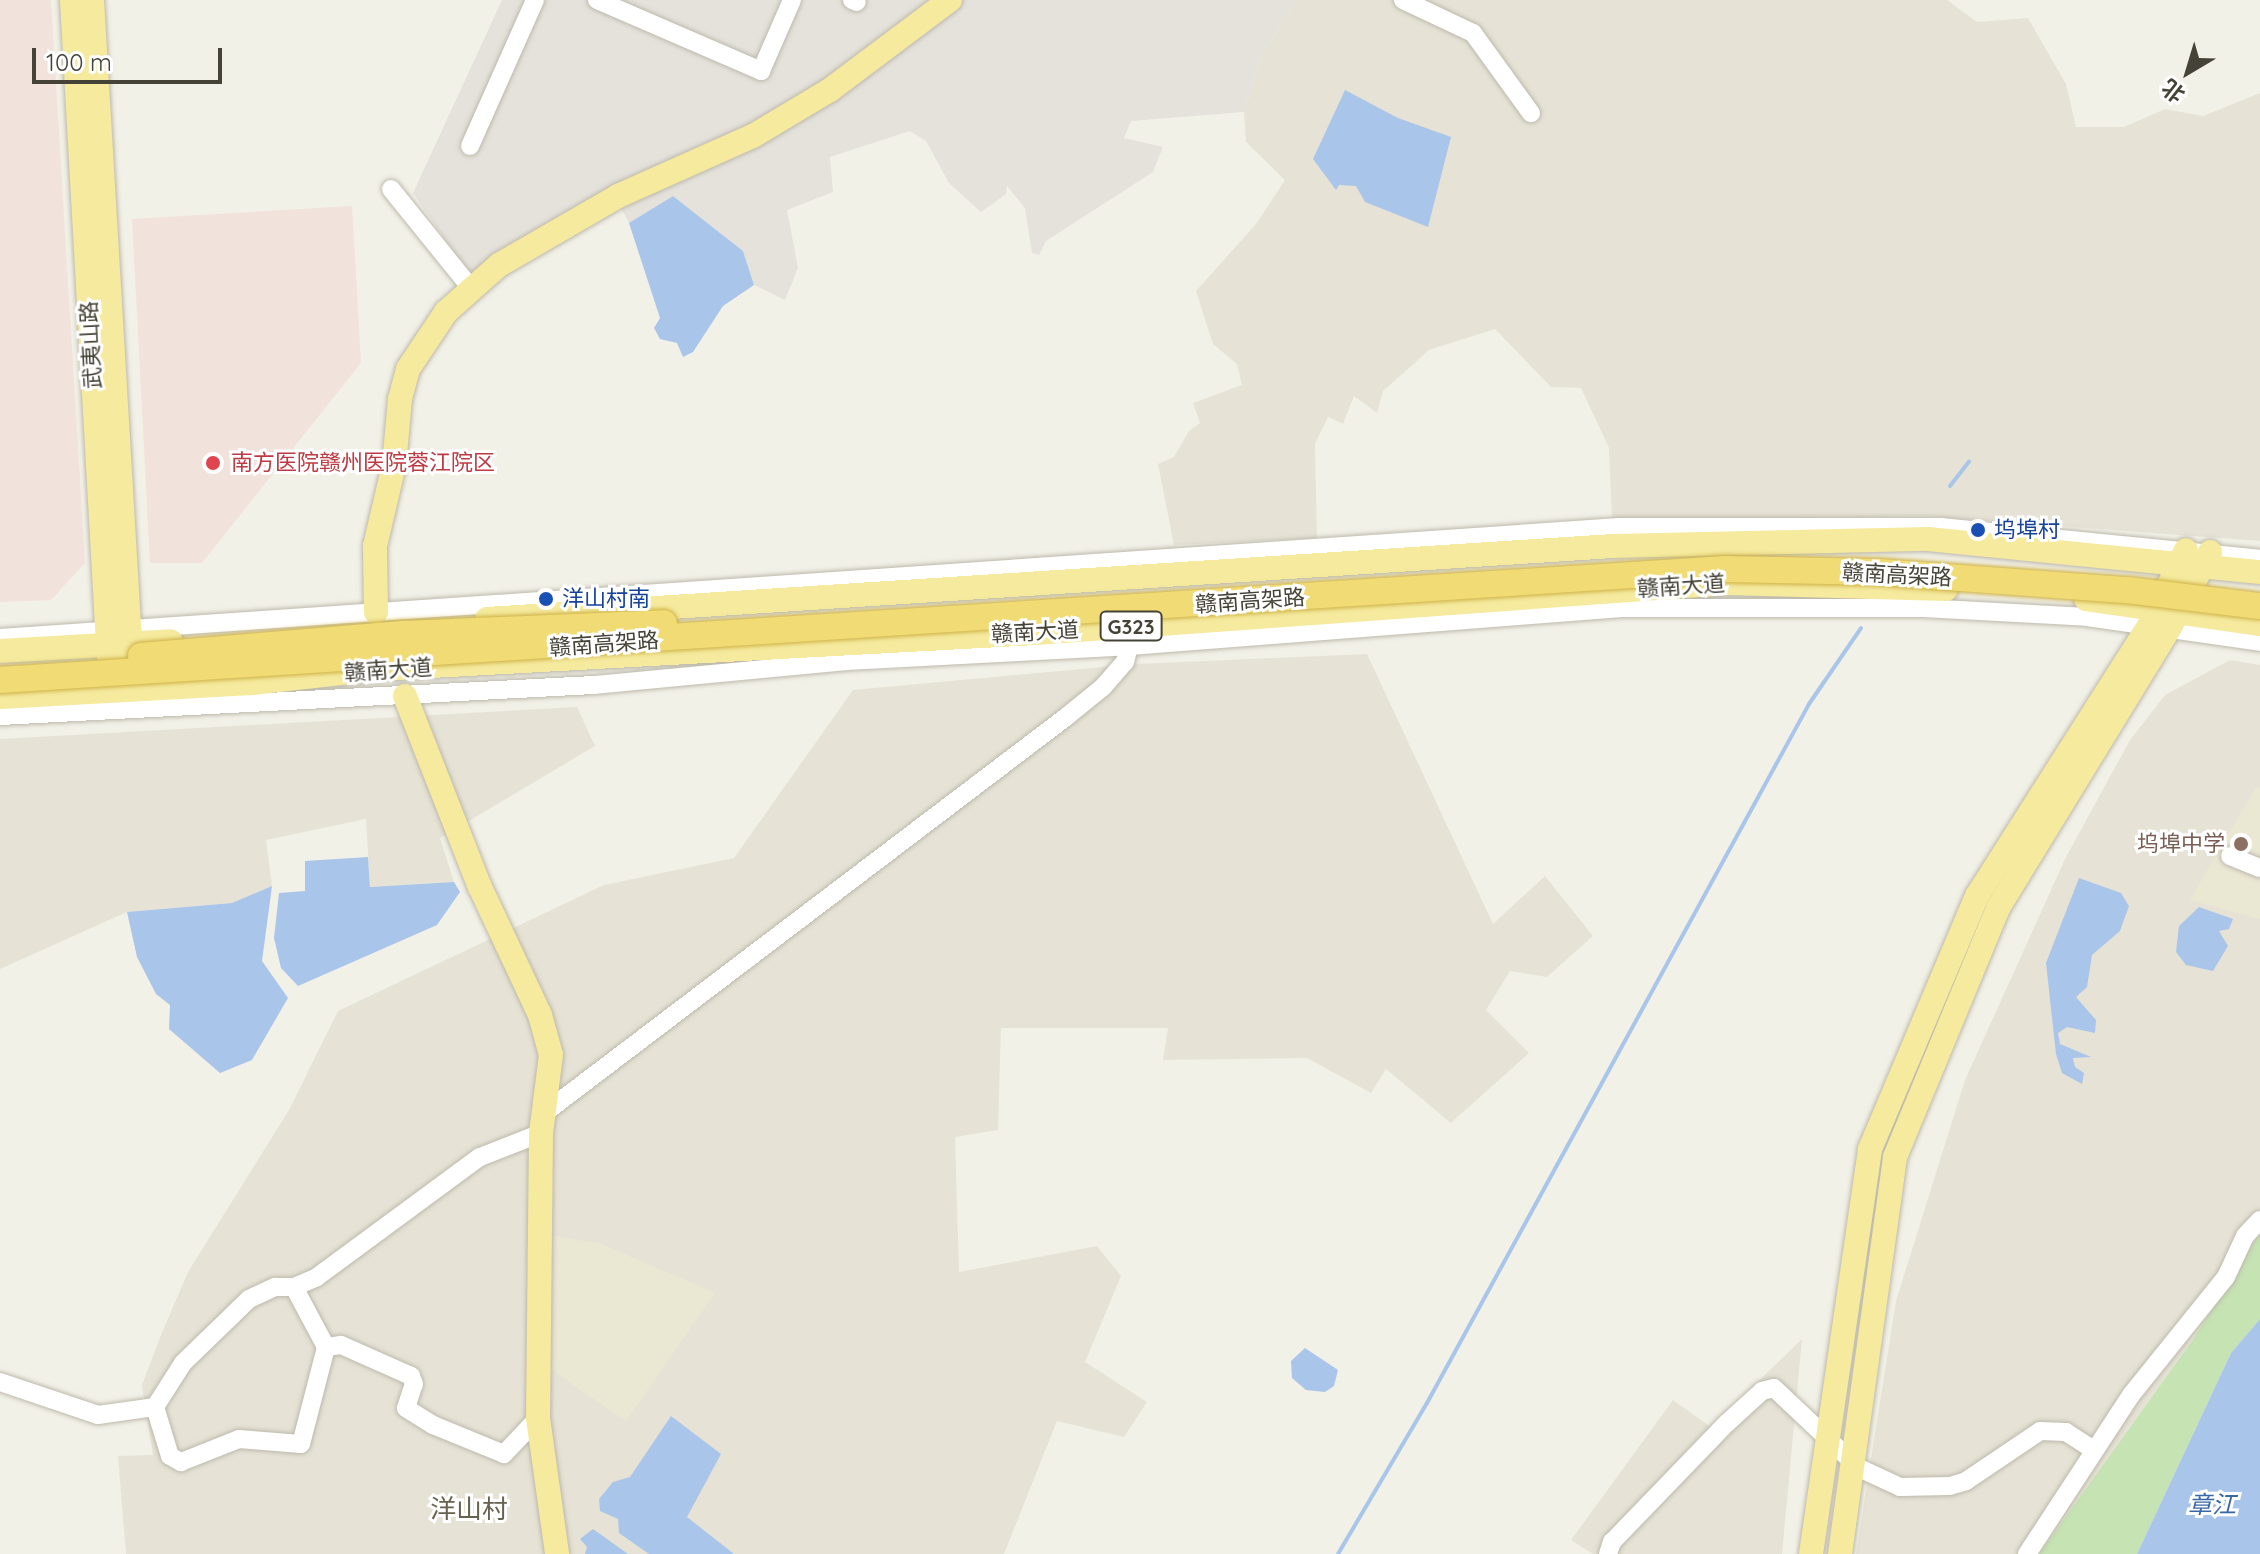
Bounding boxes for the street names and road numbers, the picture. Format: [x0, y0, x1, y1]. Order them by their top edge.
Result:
street label: 武夷山路 [76, 300, 106, 390]
street label: 赣南高架路 [1841, 559, 1953, 591]
street label: 赣南大道 [1636, 570, 1726, 602]
street label: 赣南高架路 [1194, 584, 1306, 618]
road number: G323 [1099, 610, 1163, 642]
street label: 赣南大道 [990, 617, 1080, 647]
street label: 赣南高架路 [548, 627, 660, 661]
street label: 赣南大道 [343, 654, 433, 686]

